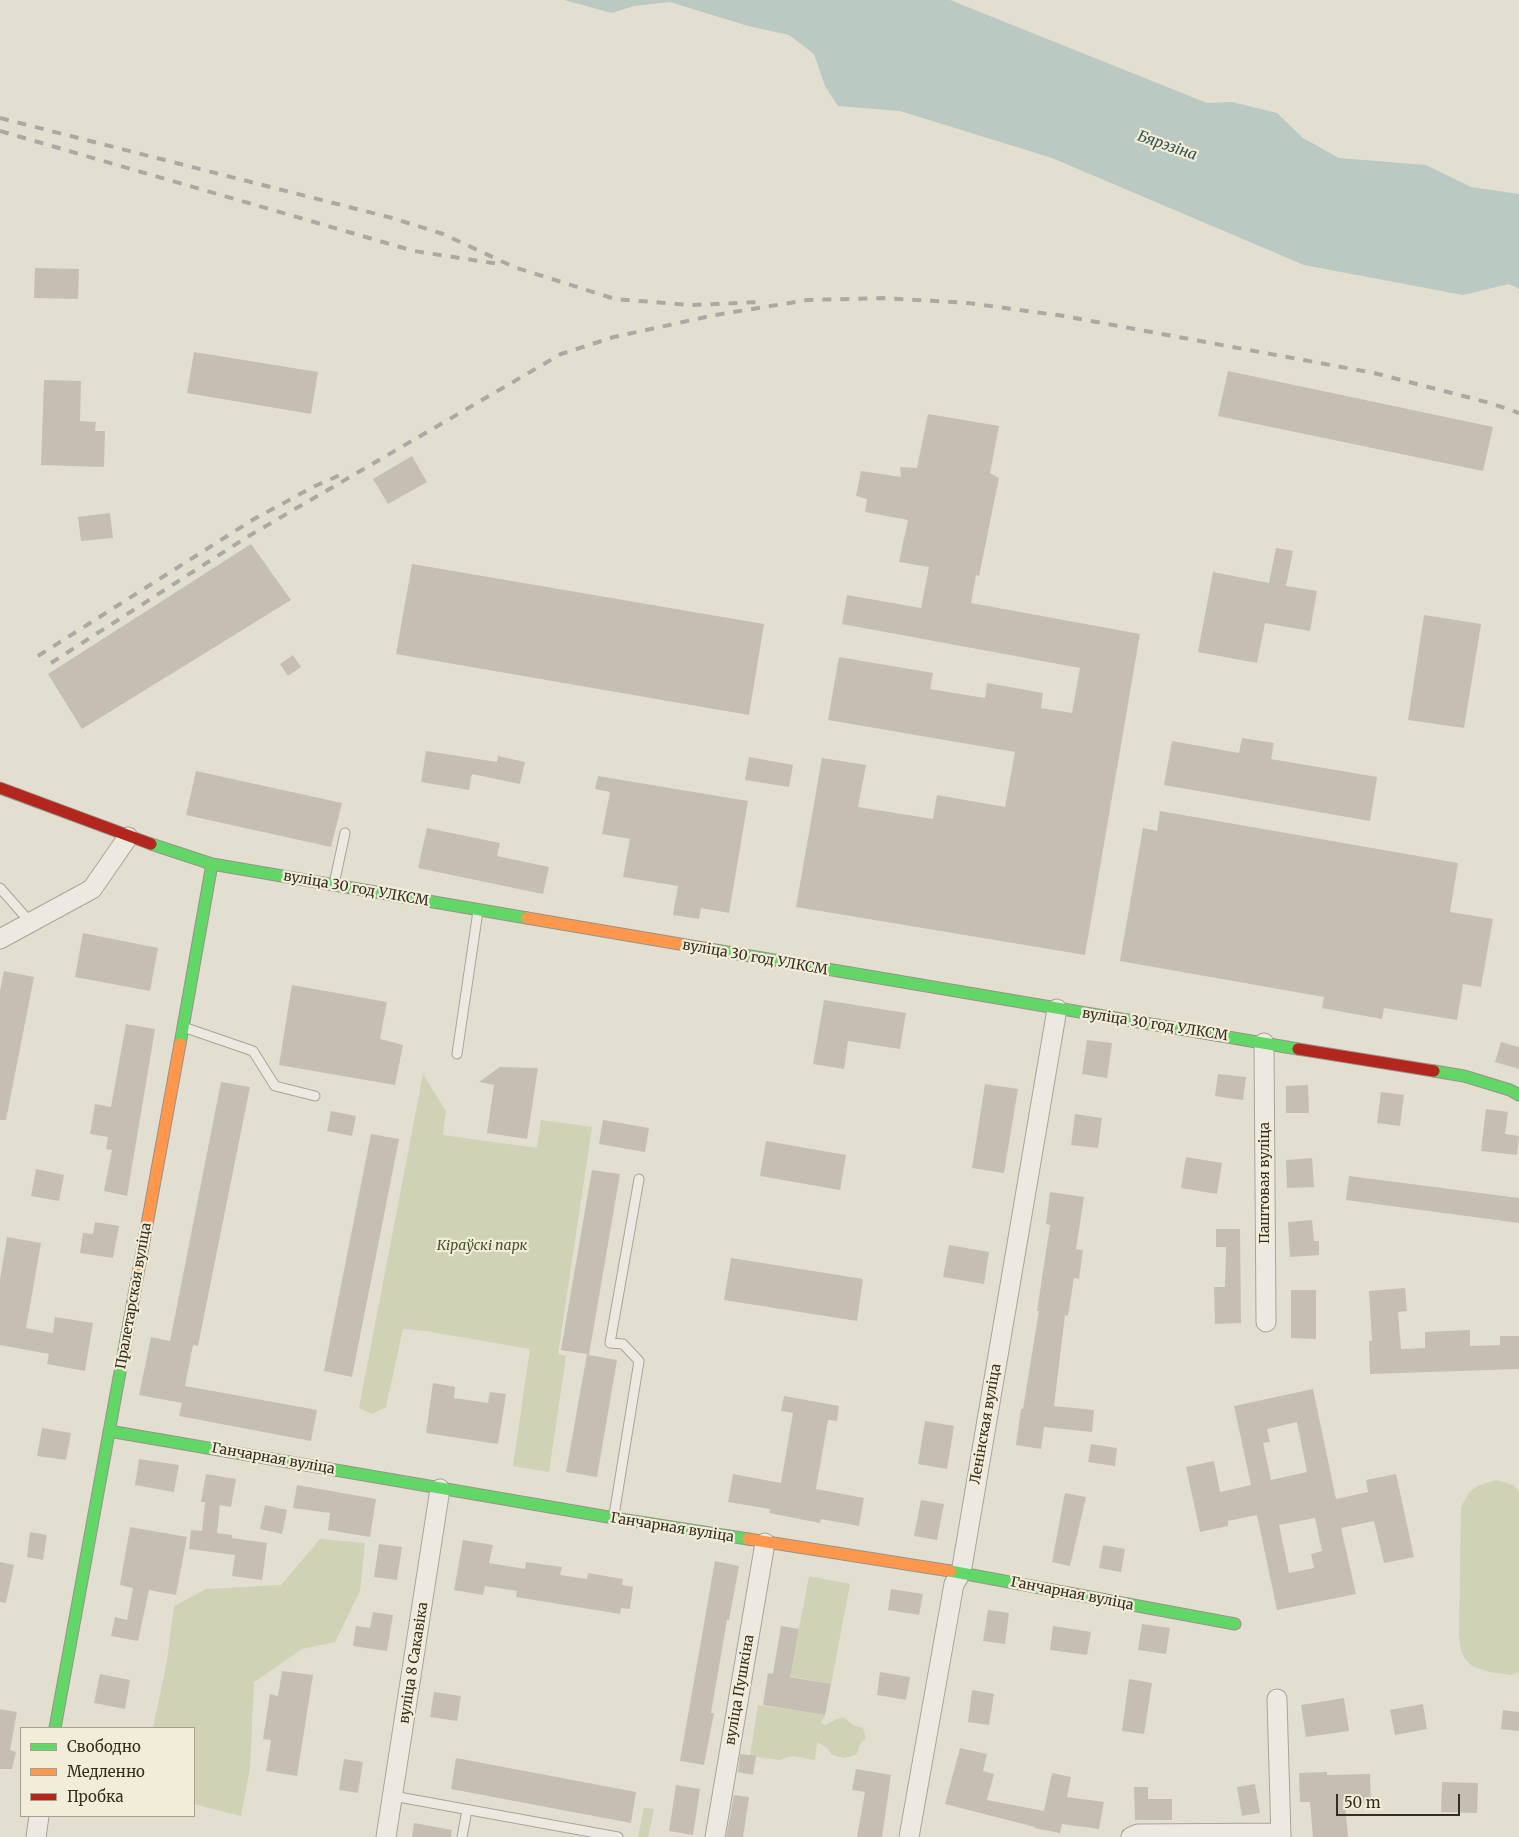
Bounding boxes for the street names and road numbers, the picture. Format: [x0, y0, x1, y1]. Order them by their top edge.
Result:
street label: вуліца 30 год УЛКСМ [282, 868, 430, 910]
street label: вуліца 30 год УЛКСМ [681, 937, 829, 979]
street label: вуліца 30 год УЛКСМ [1081, 1005, 1229, 1045]
street label: Паштовая вуліца [1257, 1122, 1273, 1244]
street label: Пралетарская вуліца [113, 1221, 155, 1371]
street label: Ленінская вуліца [967, 1363, 1005, 1485]
street label: Ганчарная вуліца [210, 1440, 336, 1478]
street label: Ганчарная вуліца [609, 1510, 735, 1546]
street label: Ганчарная вуліца [1009, 1574, 1135, 1614]
street label: вуліца 8 Сакавіка [396, 1601, 432, 1725]
street label: вуліца Пушкіна [722, 1633, 758, 1747]

